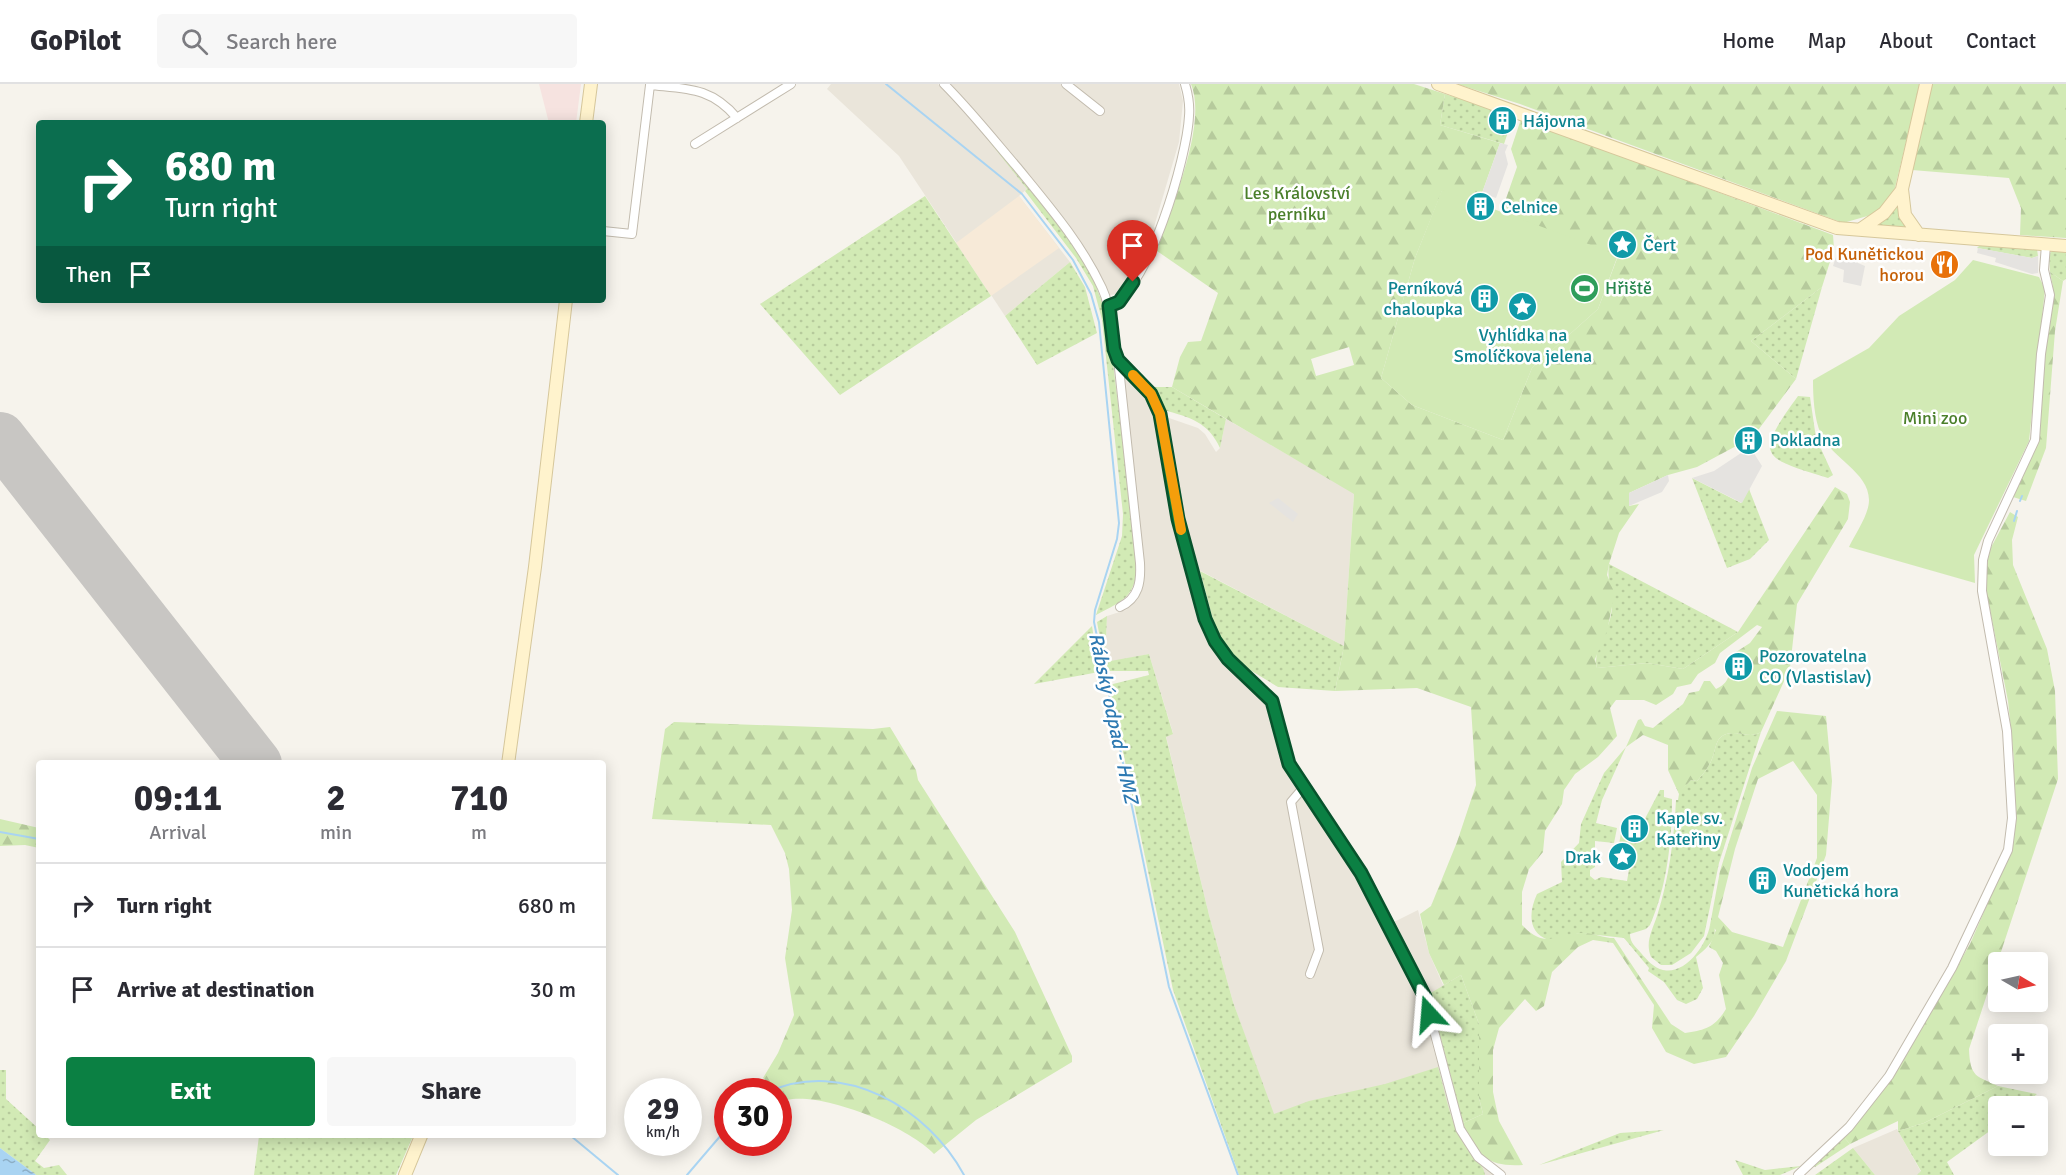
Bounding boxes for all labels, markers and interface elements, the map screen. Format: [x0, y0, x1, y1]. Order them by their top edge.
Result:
search box [157, 14, 577, 68]
text: GoPilot [30, 24, 121, 58]
icon: search [178, 25, 211, 58]
text: Search here [226, 28, 337, 55]
text: Home [1722, 28, 1775, 54]
text: Map [1808, 28, 1846, 54]
text: About [1879, 28, 1933, 54]
text: Contact [1966, 28, 2036, 54]
building icon: Hájovna [1486, 105, 1518, 137]
place label: Hájovna [1523, 110, 1586, 132]
text: 680 m [165, 141, 276, 192]
icon: right [66, 144, 144, 222]
park label: Les Království perníku [1244, 182, 1350, 225]
building icon: Celnice [1464, 191, 1496, 223]
text: Turn right [165, 192, 278, 225]
place label: Celnice [1501, 196, 1558, 218]
pin [1107, 220, 1158, 282]
icon: arrive [1116, 229, 1149, 262]
place icon: Čert [1606, 229, 1638, 261]
place label: Čert [1643, 234, 1676, 256]
place label: Pod Kunětickou horou [1805, 243, 1924, 286]
restaurant icon: Pod Kunětickou horou [1929, 248, 1961, 280]
icon: arrive [124, 258, 157, 291]
text: Then [66, 261, 112, 288]
sports icon: Hřiště [1568, 272, 1600, 304]
place label: Perníková chaloupka [1384, 277, 1463, 320]
place label: Hřiště [1605, 277, 1652, 299]
building icon: Perníková chaloupka [1468, 282, 1500, 314]
place icon: Vyhlídka na Smolíčkova jelena [1507, 290, 1539, 322]
place label: Vyhlídka na Smolíčkova jelena [1454, 324, 1592, 367]
park label: Mini zoo [1903, 407, 1967, 429]
building icon: Pokladna [1733, 424, 1765, 456]
place label: Pokladna [1770, 429, 1841, 451]
water label: Rábský odpad - HMZ [1083, 630, 1144, 809]
place label: Pozorovatelna CO (Vlastislav) [1759, 645, 1872, 688]
building icon: Pozorovatelna CO (Vlastislav) [1722, 650, 1754, 682]
text: 09:11 [134, 776, 222, 821]
text: 2 [326, 776, 346, 821]
text: 710 [450, 776, 508, 821]
place label: Kaple sv. Kateřiny [1656, 807, 1723, 850]
building icon: Kaple sv. Kateřiny [1619, 812, 1651, 844]
text: Arrival [149, 820, 207, 845]
text: min [320, 820, 352, 845]
text: m [471, 820, 487, 845]
place icon: Drak [1606, 841, 1638, 873]
place label: Drak [1565, 846, 1601, 868]
place label: Vodojem Kunětická hora [1783, 859, 1899, 902]
building icon: Vodojem Kunětická hora [1746, 864, 1778, 896]
icon: right [66, 889, 99, 922]
text: Turn right [117, 892, 212, 919]
text: 680 m [518, 892, 576, 919]
north arrow [1988, 952, 2048, 1012]
map controls [1988, 952, 2048, 1156]
icon: arrive [66, 973, 99, 1006]
text: Arrive at destination [117, 976, 314, 1003]
text: 30 m [530, 976, 576, 1003]
position arrow [1397, 982, 1461, 1046]
button: + [1988, 1024, 2048, 1084]
button: Exit [66, 1057, 315, 1126]
button: Share [327, 1057, 576, 1126]
speed limit sign: 30 [714, 1078, 792, 1156]
text: 29 [647, 1091, 679, 1128]
button: − [1988, 1096, 2048, 1156]
text: km/h [646, 1123, 680, 1141]

